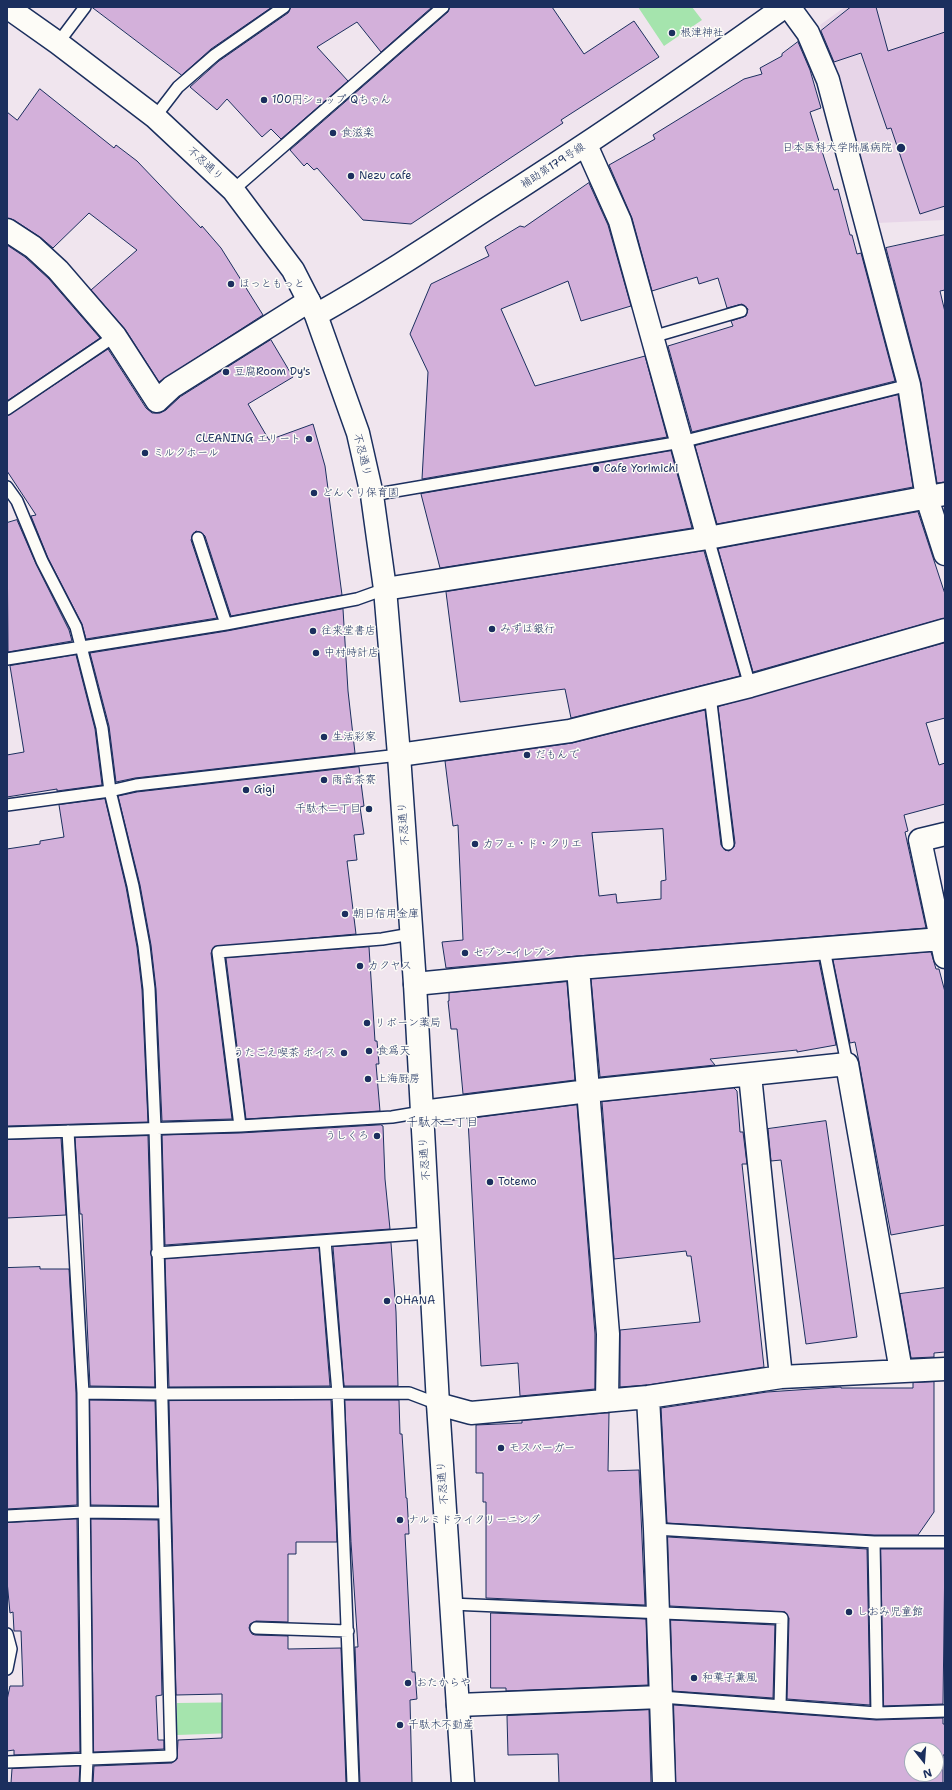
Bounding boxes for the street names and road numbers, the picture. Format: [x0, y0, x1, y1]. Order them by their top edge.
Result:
street label: 補助第179号線 [518, 140, 588, 192]
street label: 不忍通り [184, 144, 226, 184]
street label: 不忍通り [350, 432, 374, 478]
street label: 不忍通り [396, 802, 412, 846]
street label: 不忍通り [417, 1137, 433, 1181]
street label: 不忍通り [435, 1461, 451, 1505]

